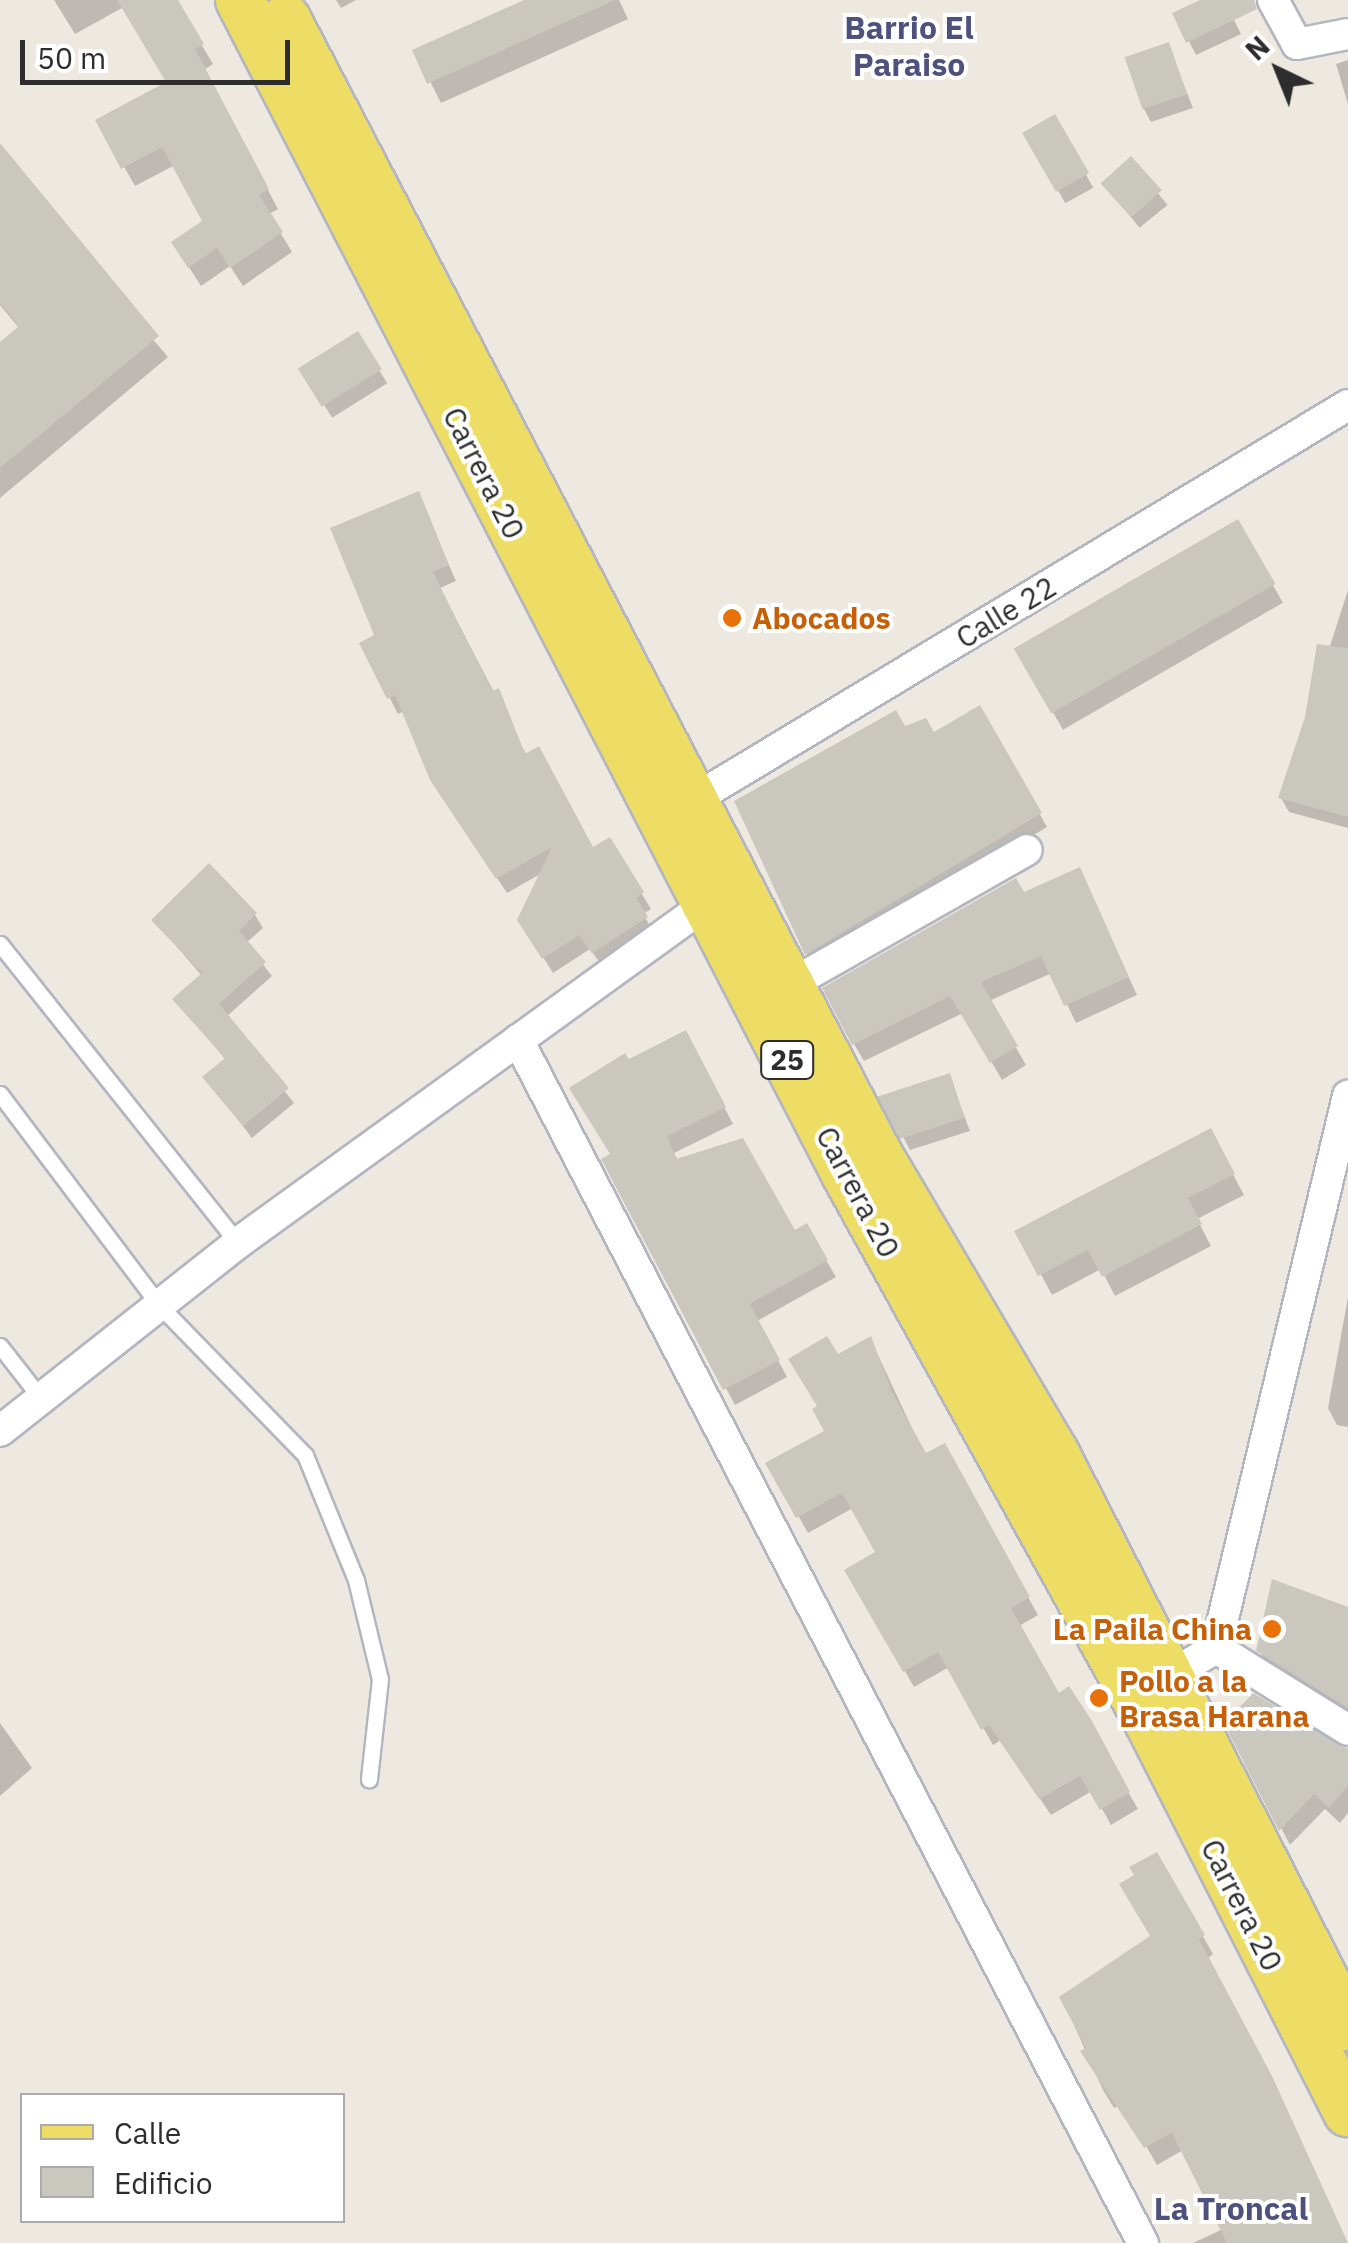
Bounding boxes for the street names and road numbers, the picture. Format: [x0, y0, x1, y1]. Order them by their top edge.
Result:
street label: Carrera 20 [436, 401, 532, 545]
street label: Calle 22 [949, 568, 1063, 656]
road number: 25 [760, 1037, 814, 1083]
street label: Carrera 20 [809, 1120, 907, 1264]
street label: Carrera 20 [1194, 1833, 1290, 1977]

